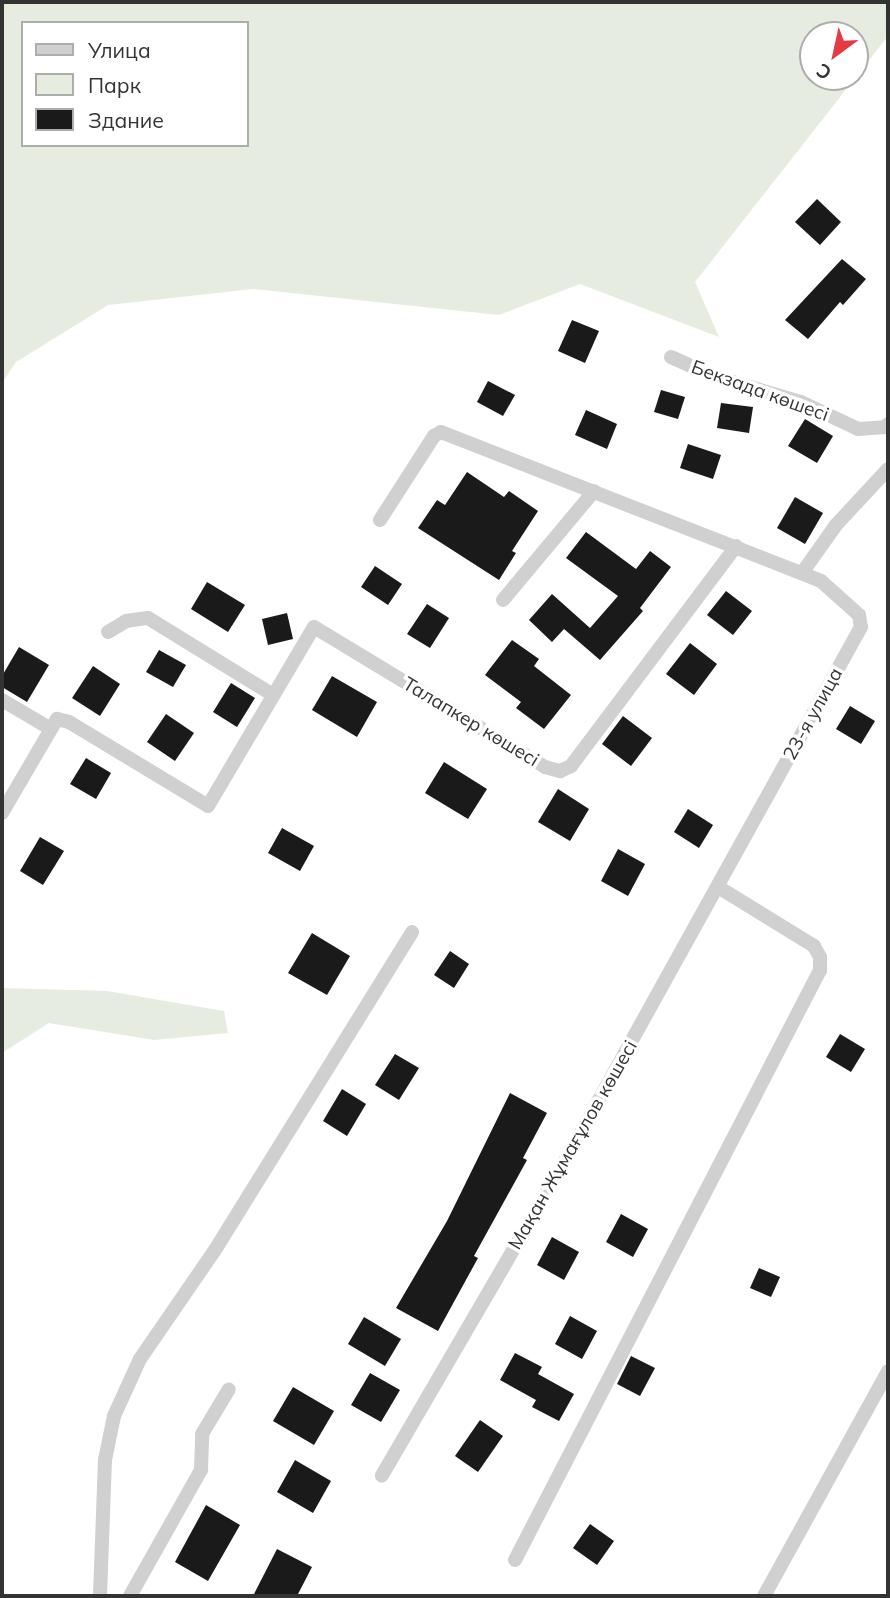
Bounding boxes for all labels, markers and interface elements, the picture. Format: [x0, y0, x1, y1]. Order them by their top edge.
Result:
legend [21, 21, 248, 147]
north arrow [799, 21, 869, 91]
text: Улица [88, 37, 151, 63]
text: С [812, 58, 836, 86]
text: Парк [88, 72, 141, 98]
text: Здание [88, 107, 164, 133]
street label: Бекзада көшесі [688, 356, 832, 426]
street label: 23-я улица [778, 664, 848, 764]
street label: Талапкер көшесі [399, 672, 543, 772]
street label: Мақан Жұмағұлов көшесі [504, 1036, 642, 1254]

